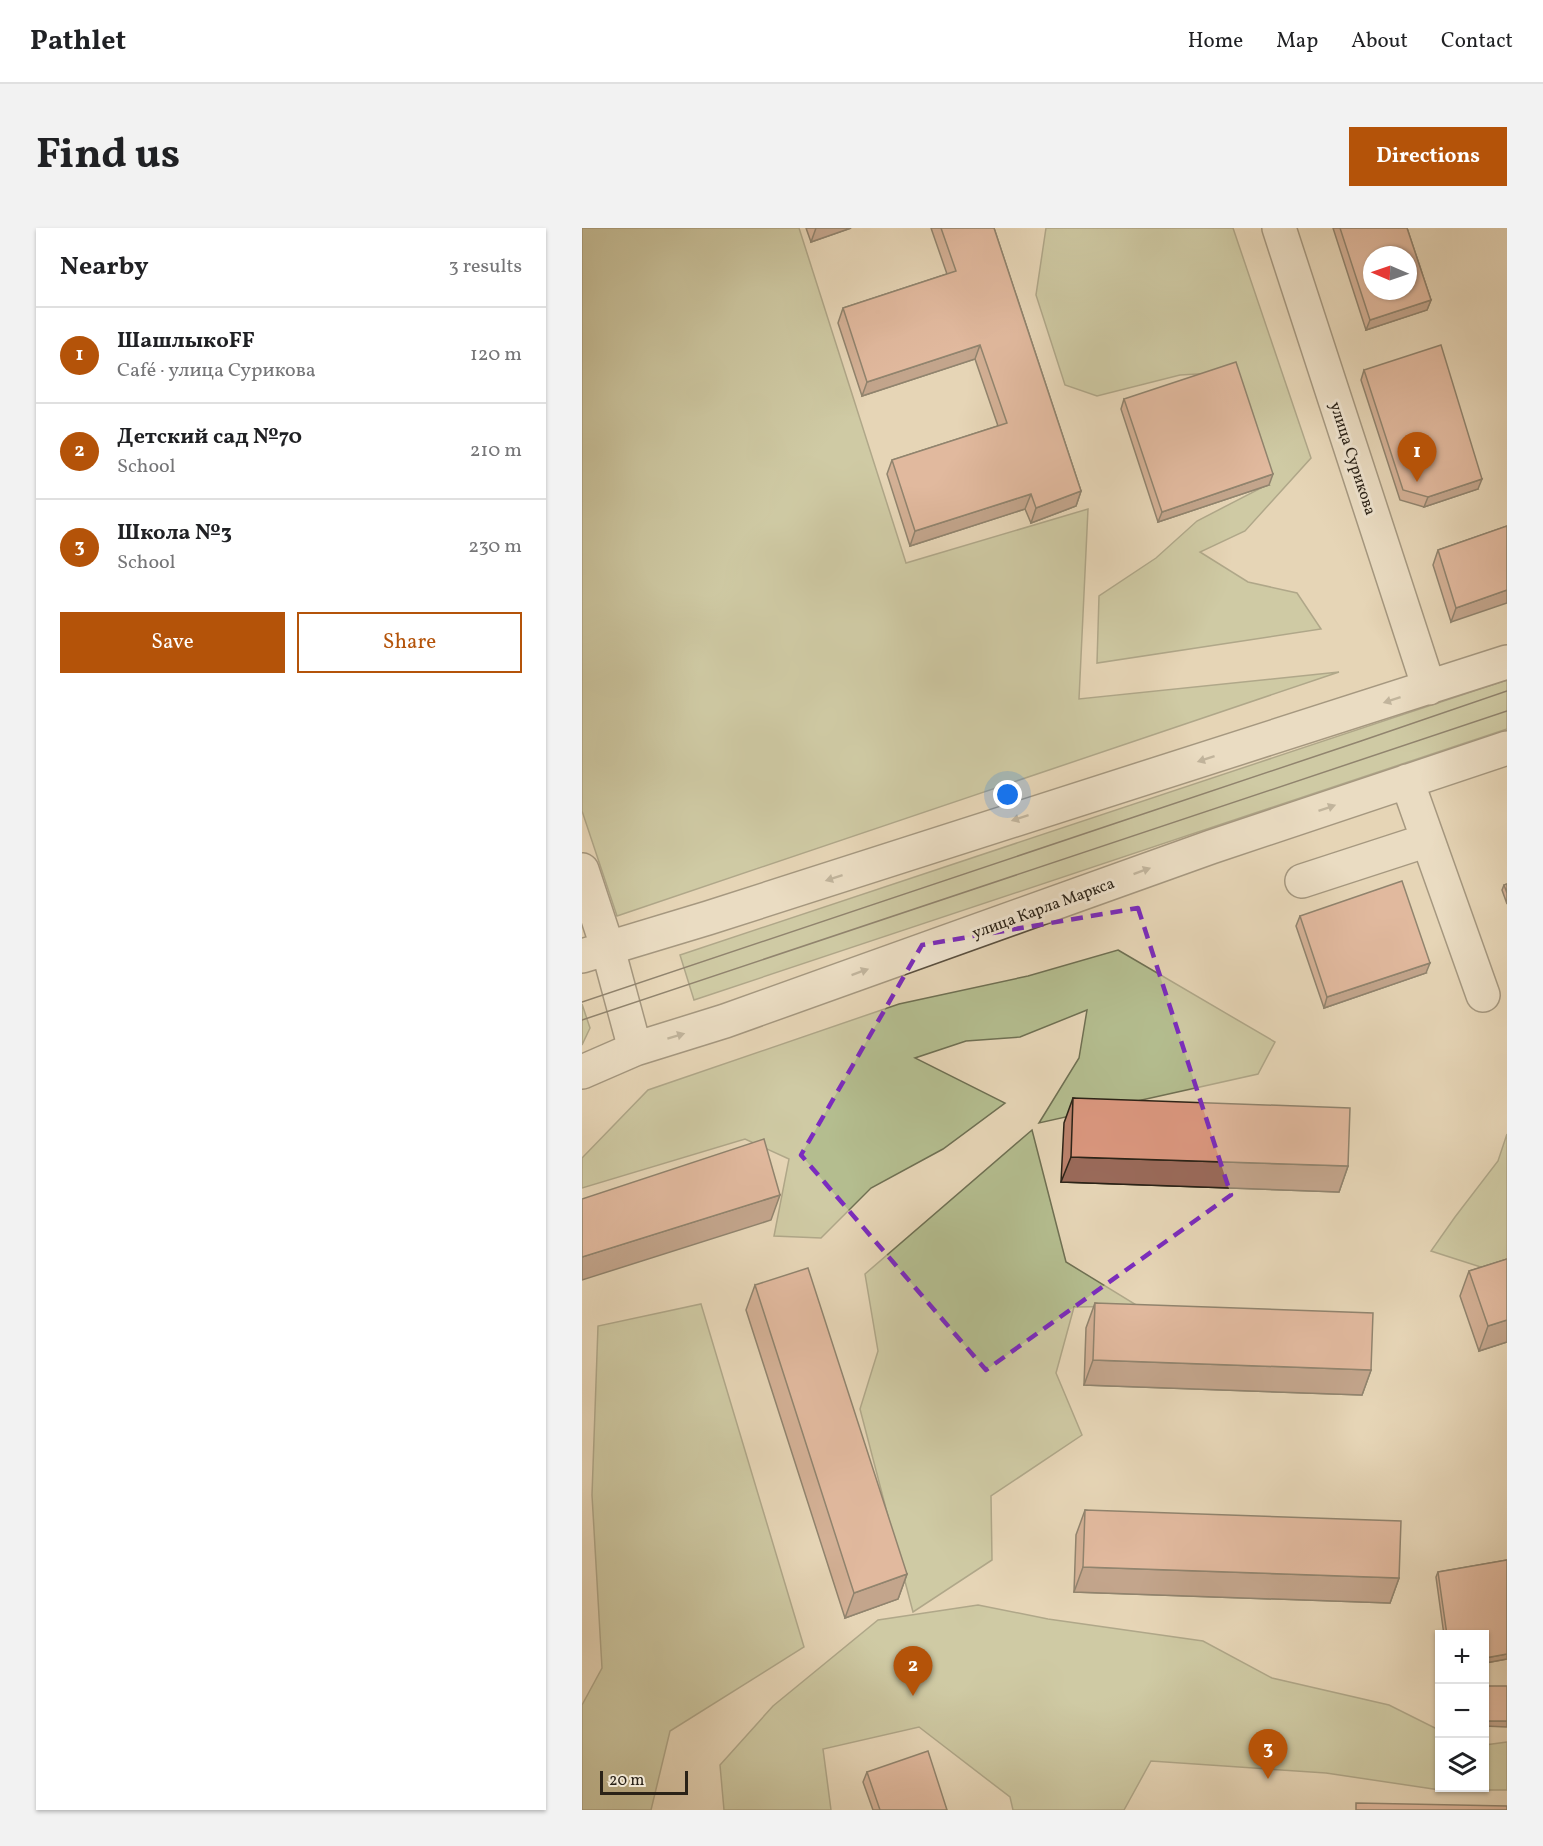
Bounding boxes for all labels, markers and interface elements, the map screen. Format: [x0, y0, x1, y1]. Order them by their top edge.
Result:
text: Pathlet [30, 22, 126, 61]
text: Home [1188, 27, 1243, 56]
text: Map [1276, 27, 1318, 56]
text: About [1351, 27, 1408, 56]
text: Contact [1441, 27, 1513, 56]
text: Find us [36, 127, 180, 186]
button: Directions [1349, 127, 1507, 186]
north arrow [1363, 246, 1417, 300]
text: Nearby [60, 249, 149, 285]
text: 3 results [448, 253, 522, 281]
text: ШашлыкoFF [117, 326, 255, 357]
text: 1 [75, 341, 84, 369]
text: 120 m [470, 341, 522, 369]
text: Café · улица Сурикова [117, 357, 316, 385]
street label: улица Сурикова [1323, 399, 1381, 518]
text: Детский сад №70 [117, 422, 302, 453]
pin: 1 [1398, 432, 1436, 482]
text: 2 [74, 437, 85, 465]
text: 210 m [470, 437, 522, 465]
text: School [117, 453, 175, 481]
text: Школа №3 [117, 518, 232, 549]
text: 3 [74, 533, 85, 561]
text: 230 m [468, 533, 522, 561]
text: School [117, 549, 175, 577]
button: Save [60, 612, 285, 673]
button: Share [297, 612, 522, 673]
one-way arrow [1383, 696, 1401, 705]
one-way arrow [1197, 755, 1215, 764]
your location [993, 780, 1022, 809]
one-way arrow [1318, 802, 1336, 812]
one-way arrow [1011, 814, 1029, 824]
one-way arrow [1133, 866, 1151, 876]
street label: улица Карла Маркса [969, 873, 1118, 945]
one-way arrow [825, 874, 843, 883]
one-way arrow [851, 967, 869, 977]
one-way arrow [667, 1031, 685, 1040]
map controls [1435, 1630, 1489, 1792]
button: + [1435, 1630, 1489, 1684]
pin: 2 [894, 1646, 932, 1696]
button: − [1435, 1684, 1489, 1738]
pin: 3 [1248, 1730, 1288, 1779]
button: layers [1435, 1738, 1489, 1792]
scale bar [600, 1768, 688, 1796]
text: 20 m [609, 1770, 644, 1792]

